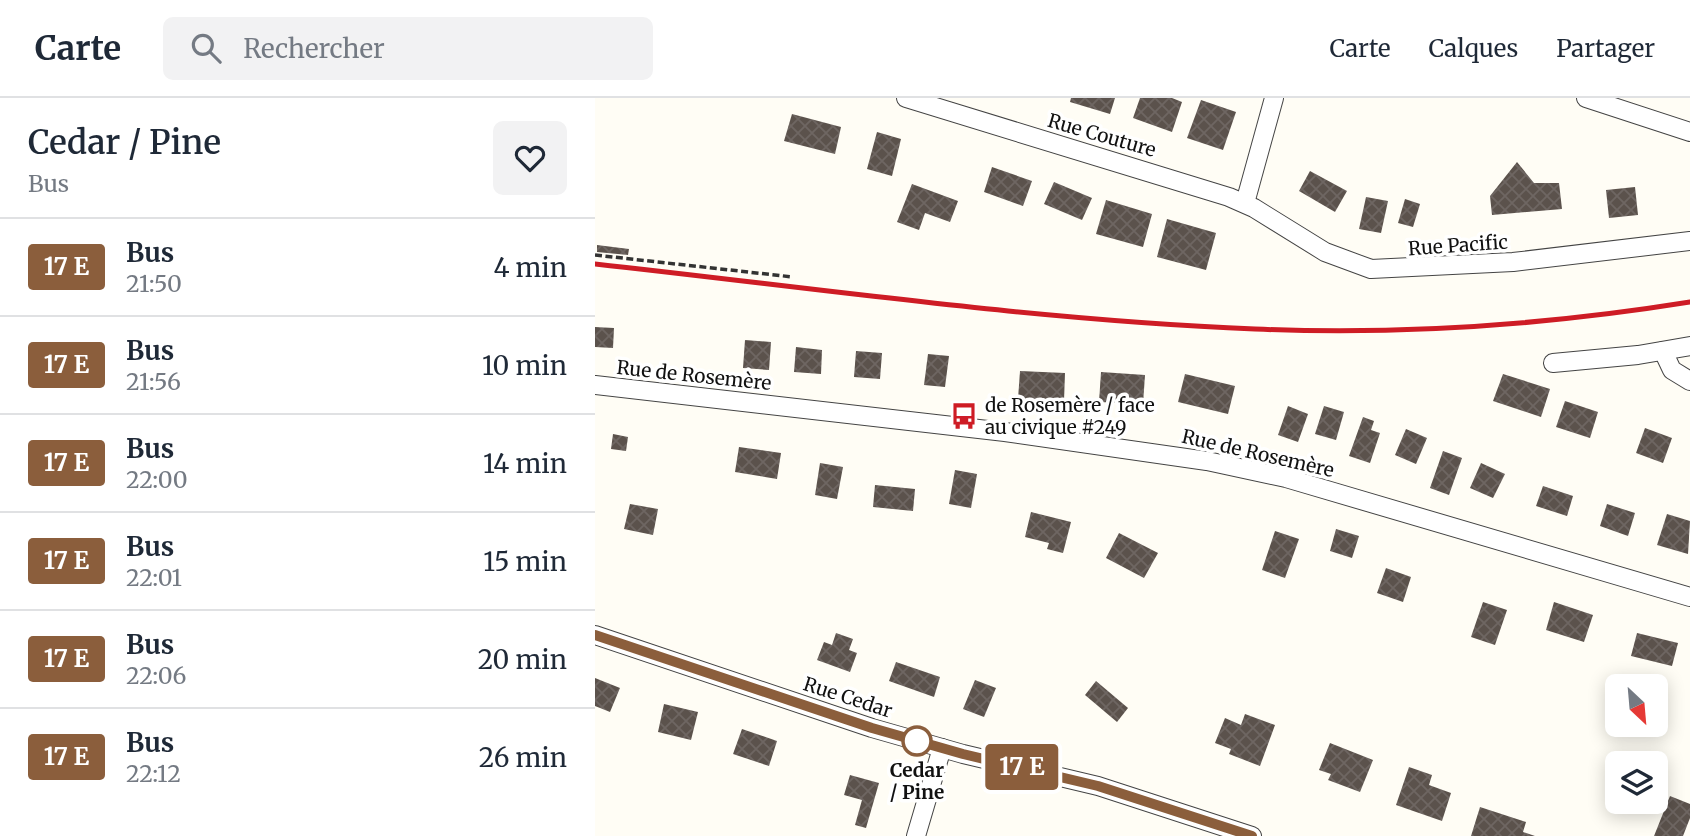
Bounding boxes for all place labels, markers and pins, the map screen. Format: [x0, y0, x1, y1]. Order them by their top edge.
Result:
place label: de Rosemère / face au civique #249 [985, 393, 1155, 439]
bus stop icon: de Rosemère / face au civique #249 [949, 401, 979, 431]
marker: Cedar / Pine [902, 726, 932, 756]
place label: Cedar / Pine [890, 758, 944, 804]

